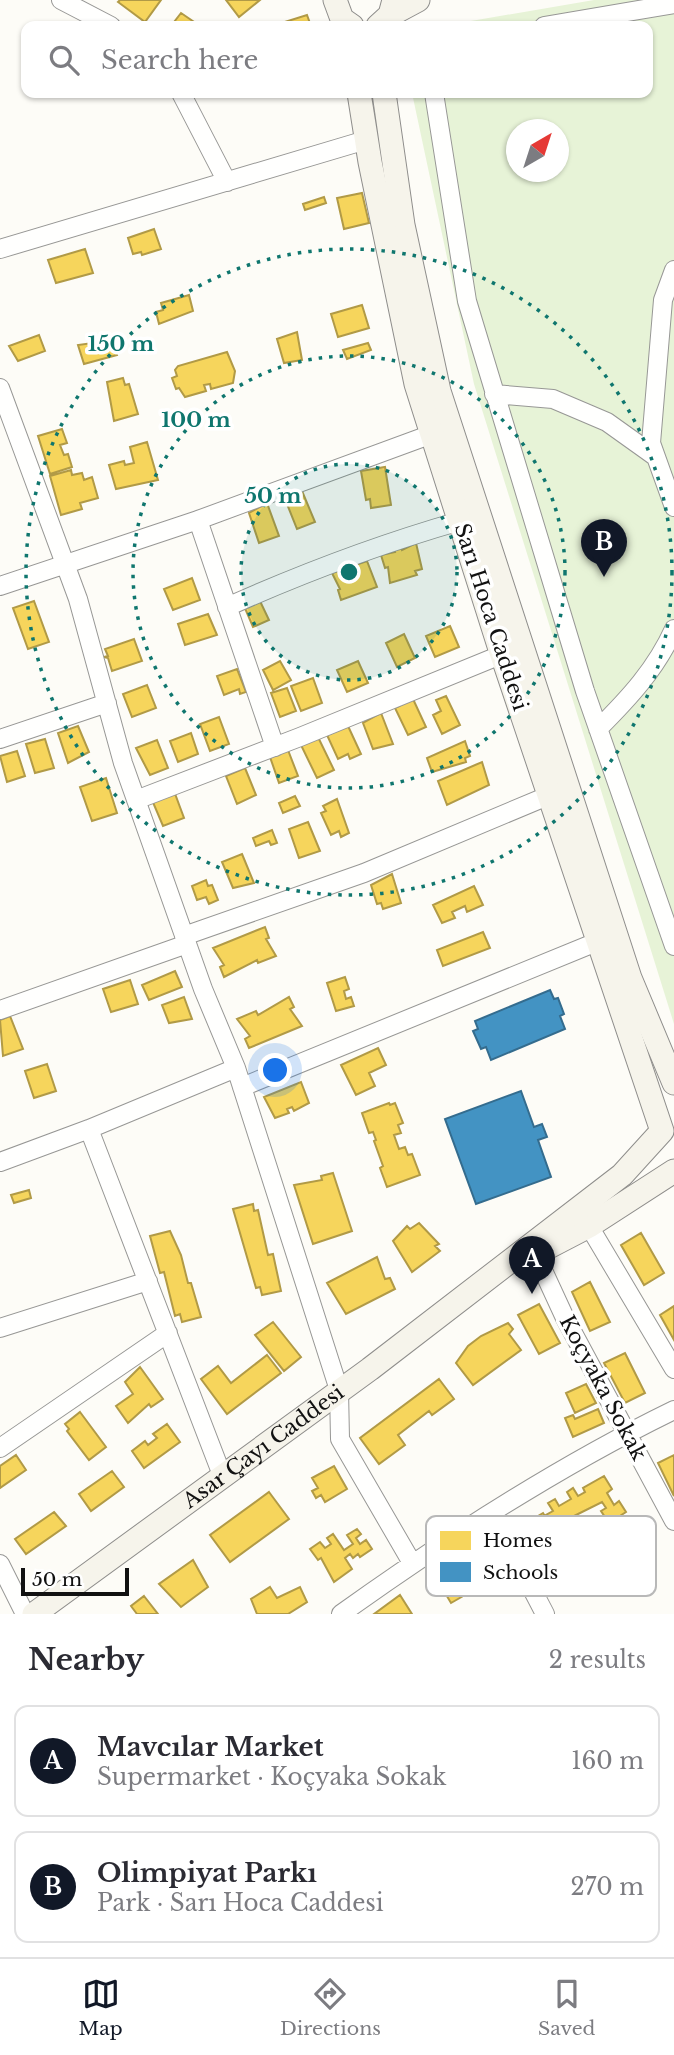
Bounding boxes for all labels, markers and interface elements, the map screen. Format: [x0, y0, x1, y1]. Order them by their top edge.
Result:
search box [21, 21, 653, 98]
icon: search [45, 41, 83, 79]
text: Search here [101, 44, 258, 76]
north arrow [506, 119, 569, 182]
text: 150 m [88, 331, 154, 357]
text: 100 m [161, 407, 231, 433]
text: 50 m [244, 483, 302, 509]
pin: B [581, 519, 627, 577]
street label: Sarı Hoca Caddesi [448, 520, 534, 714]
centre of rings [337, 560, 361, 584]
your location [258, 1053, 292, 1087]
pin: A [509, 1236, 555, 1294]
street label: Koçyaka Sokak [554, 1311, 652, 1465]
street label: Asar Çayı Caddesi [177, 1379, 349, 1515]
legend [426, 1516, 656, 1596]
text: Homes [483, 1529, 552, 1552]
text: Schools [483, 1561, 558, 1584]
scale bar [21, 1565, 130, 1597]
text: 50 m [32, 1568, 82, 1591]
text: Nearby [28, 1641, 144, 1678]
text: 2 results [549, 1646, 646, 1674]
text: Mavcılar Market [97, 1731, 324, 1763]
text: A [44, 1747, 62, 1775]
text: 160 m [571, 1747, 644, 1775]
text: Supermarket · Koçyaka Sokak [97, 1763, 446, 1791]
text: Olimpiyat Parkı [97, 1857, 317, 1889]
text: B [44, 1873, 62, 1901]
text: 270 m [571, 1873, 644, 1901]
text: Park · Sarı Hoca Caddesi [97, 1889, 384, 1917]
tab: Map [79, 1975, 123, 2040]
tab: Directions [280, 1975, 381, 2040]
tab: Saved [538, 1975, 595, 2040]

